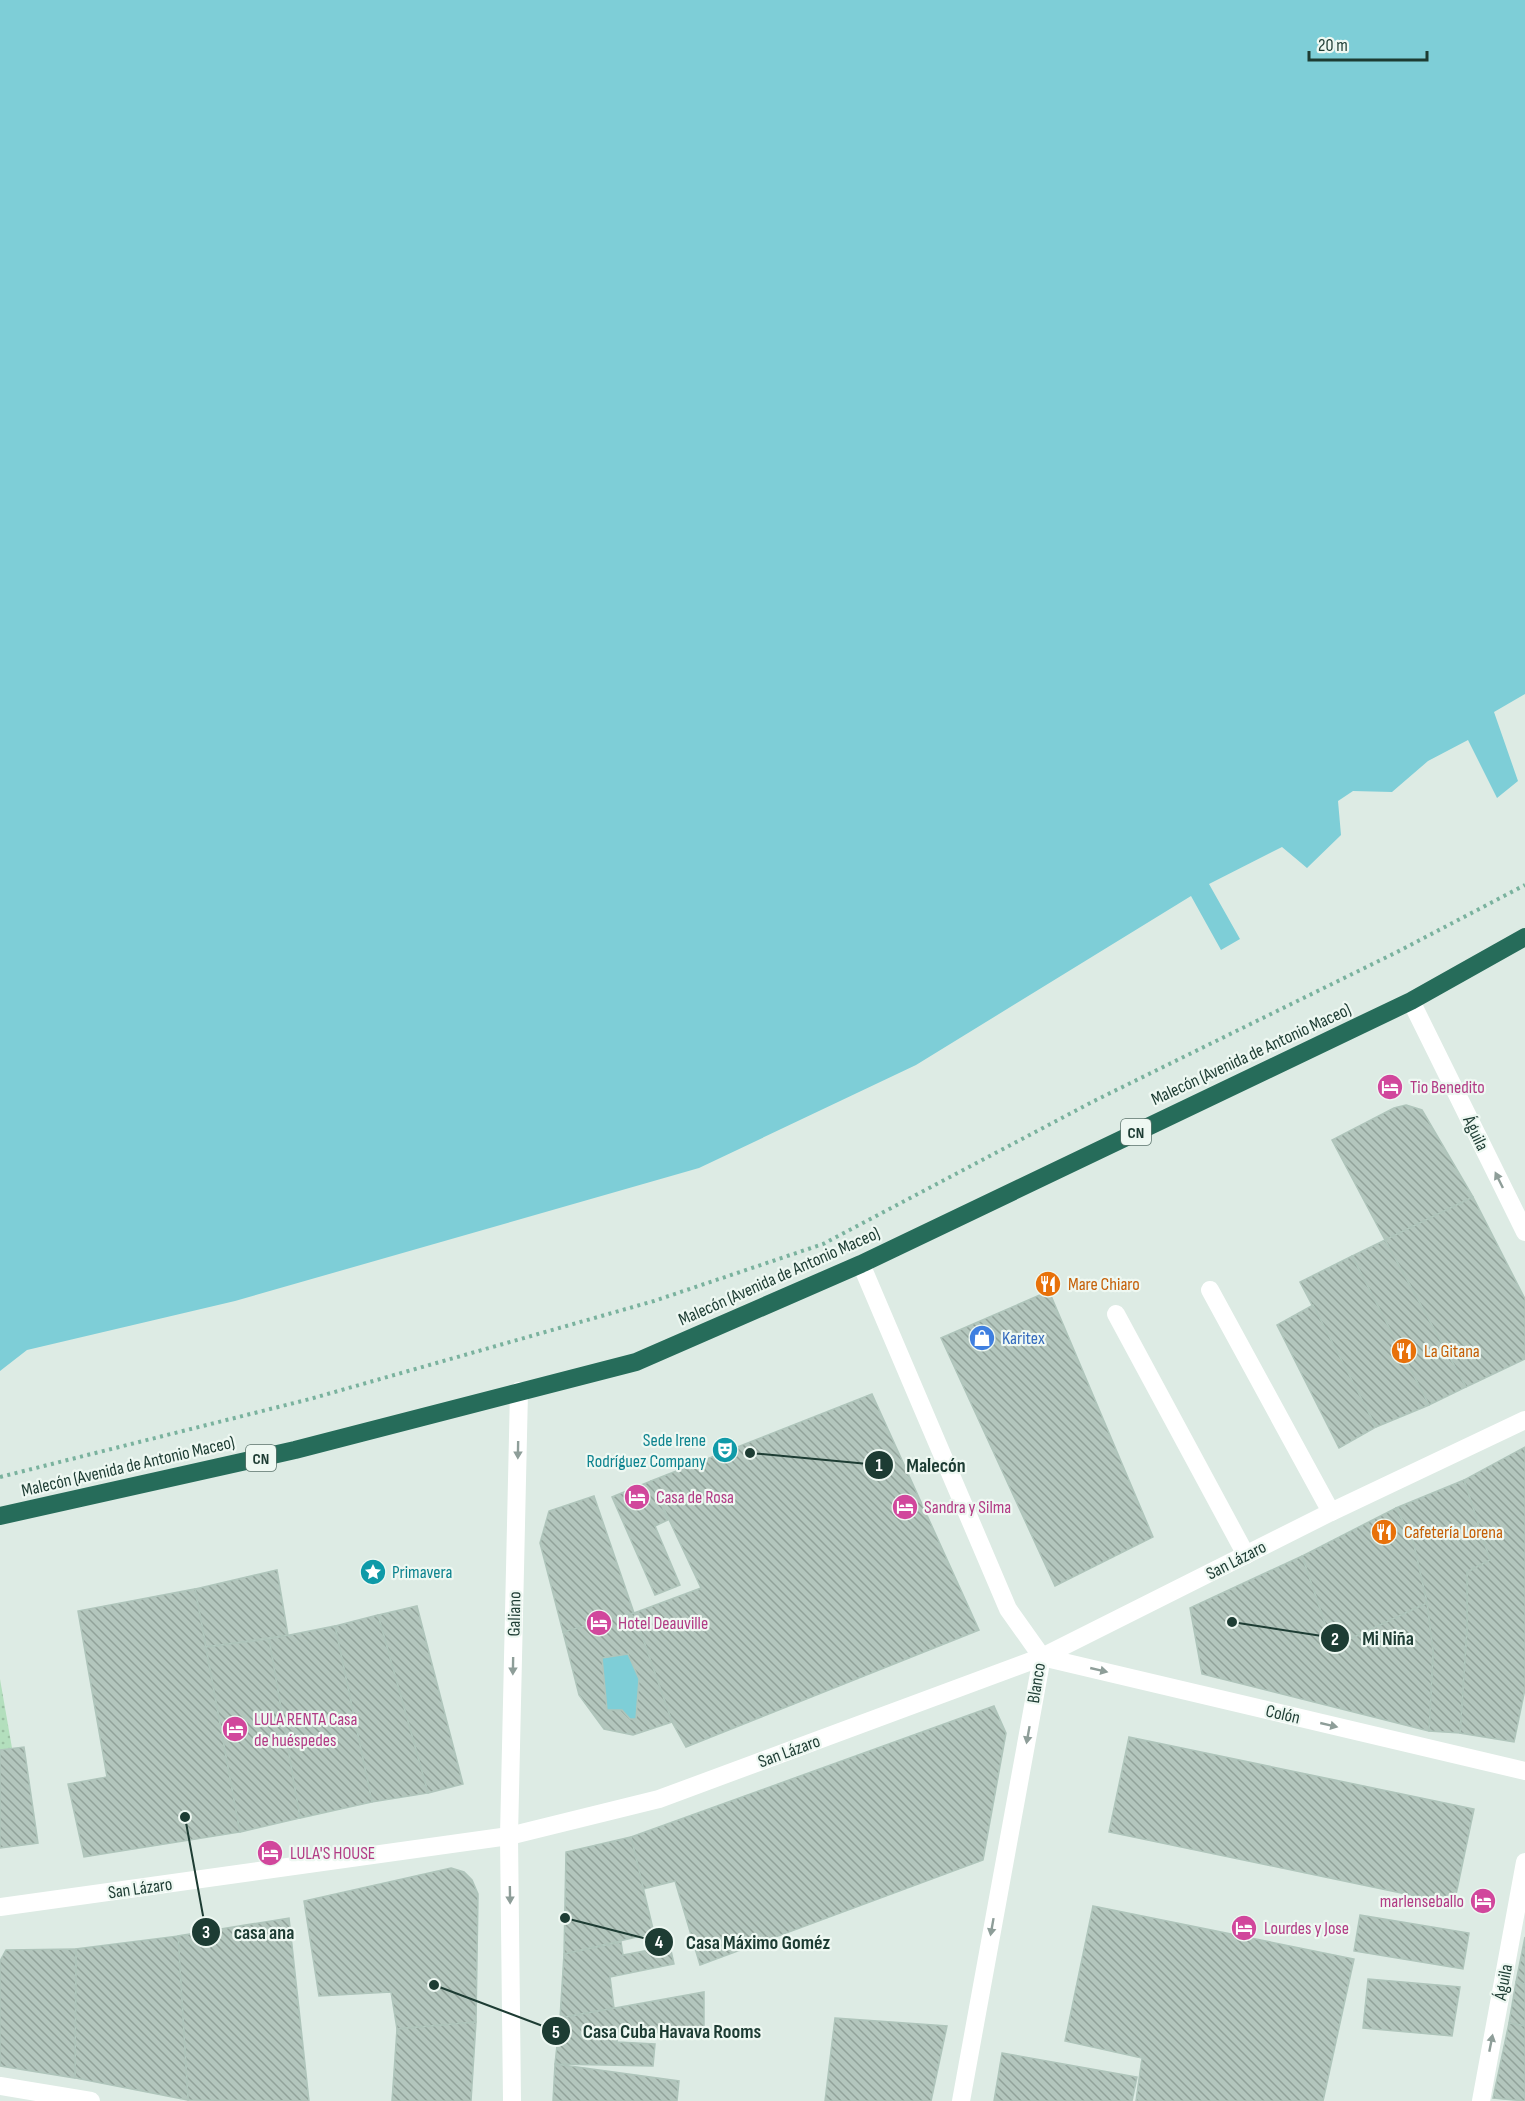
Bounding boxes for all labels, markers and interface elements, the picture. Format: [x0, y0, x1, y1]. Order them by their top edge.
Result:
scale bar [1309, 24, 1428, 62]
text: 20 m [1318, 35, 1348, 56]
street label: Malecón (Avenida de Antonio Maceo) [1148, 999, 1355, 1110]
hotel icon: Tio Benedito [1375, 1072, 1405, 1102]
place label: Tio Benedito [1410, 1077, 1485, 1098]
street label: Águila [1458, 1111, 1493, 1154]
road number: CN [1121, 1119, 1151, 1145]
one-way arrow [1494, 1171, 1504, 1188]
street label: Malecón (Avenida de Antonio Maceo) [675, 1222, 883, 1330]
restaurant icon: Mare Chiaro [1033, 1269, 1063, 1299]
place label: Mare Chiaro [1068, 1274, 1140, 1295]
shop icon: Karitex [967, 1323, 997, 1353]
place label: Karitex [1002, 1328, 1045, 1349]
restaurant icon: La Gitana [1389, 1336, 1419, 1366]
place label: La Gitana [1424, 1341, 1480, 1362]
place label: Sede Irene Rodríguez Company [587, 1430, 706, 1472]
street label: Malecón (Avenida de Antonio Maceo) [19, 1432, 237, 1501]
theatre icon: Sede Irene Rodríguez Company [710, 1435, 740, 1465]
one-way arrow [513, 1440, 523, 1459]
road number: CN [246, 1445, 276, 1471]
callout: Malecón [864, 1446, 978, 1484]
text: Malecón [906, 1454, 966, 1478]
text: 1 [875, 1455, 883, 1476]
hotel icon: Casa de Rosa [622, 1482, 652, 1512]
place label: Casa de Rosa [656, 1487, 734, 1508]
hotel icon: Sandra y Silma [890, 1492, 920, 1522]
place label: Sandra y Silma [924, 1497, 1011, 1518]
restaurant icon: Cafetería Lorena [1369, 1517, 1399, 1547]
place label: Cafetería Lorena [1404, 1522, 1503, 1543]
street label: San Lázaro [1203, 1536, 1270, 1584]
place icon: Primavera [358, 1557, 388, 1587]
place label: Primavera [392, 1562, 452, 1583]
street label: Galiano [504, 1591, 525, 1637]
hotel icon: Hotel Deauville [584, 1608, 614, 1638]
place label: Hotel Deauville [618, 1613, 708, 1634]
callout: Mi Niña [1320, 1619, 1425, 1657]
text: Mi Niña [1362, 1627, 1414, 1651]
text: 2 [1331, 1629, 1339, 1650]
one-way arrow [508, 1656, 518, 1675]
street label: Blanco [1023, 1661, 1050, 1705]
one-way arrow [1089, 1666, 1108, 1675]
street label: Colón [1264, 1700, 1302, 1729]
place label: LULA RENTA Casa de huéspedes [254, 1709, 357, 1751]
hotel icon: LULA RENTA Casa de huéspedes [220, 1714, 250, 1744]
one-way arrow [1320, 1720, 1339, 1730]
one-way arrow [1023, 1725, 1032, 1744]
street label: San Lázaro [755, 1731, 823, 1772]
hotel icon: LULA'S HOUSE [255, 1838, 285, 1868]
place label: LULA'S HOUSE [290, 1843, 375, 1864]
street label: San Lázaro [107, 1874, 173, 1903]
one-way arrow [505, 1885, 514, 1904]
hotel icon: marlenseballo [1468, 1886, 1498, 1916]
place label: marlenseballo [1380, 1891, 1464, 1912]
callout: casa ana [191, 1913, 306, 1951]
hotel icon: Lourdes y Jose [1229, 1913, 1259, 1943]
one-way arrow [988, 1917, 997, 1936]
place label: Lourdes y Jose [1264, 1918, 1349, 1939]
text: casa ana [234, 1921, 294, 1945]
text: 3 [202, 1922, 210, 1943]
callout: Casa Máximo Goméz [644, 1923, 842, 1961]
text: Casa Máximo Goméz [686, 1931, 830, 1955]
text: 4 [655, 1932, 664, 1953]
street label: Águila [1490, 1962, 1517, 2003]
callout: Casa Cuba Havava Rooms [541, 2012, 773, 2050]
text: Casa Cuba Havava Rooms [583, 2020, 761, 2044]
text: 5 [552, 2022, 560, 2043]
one-way arrow [1487, 2034, 1496, 2053]

